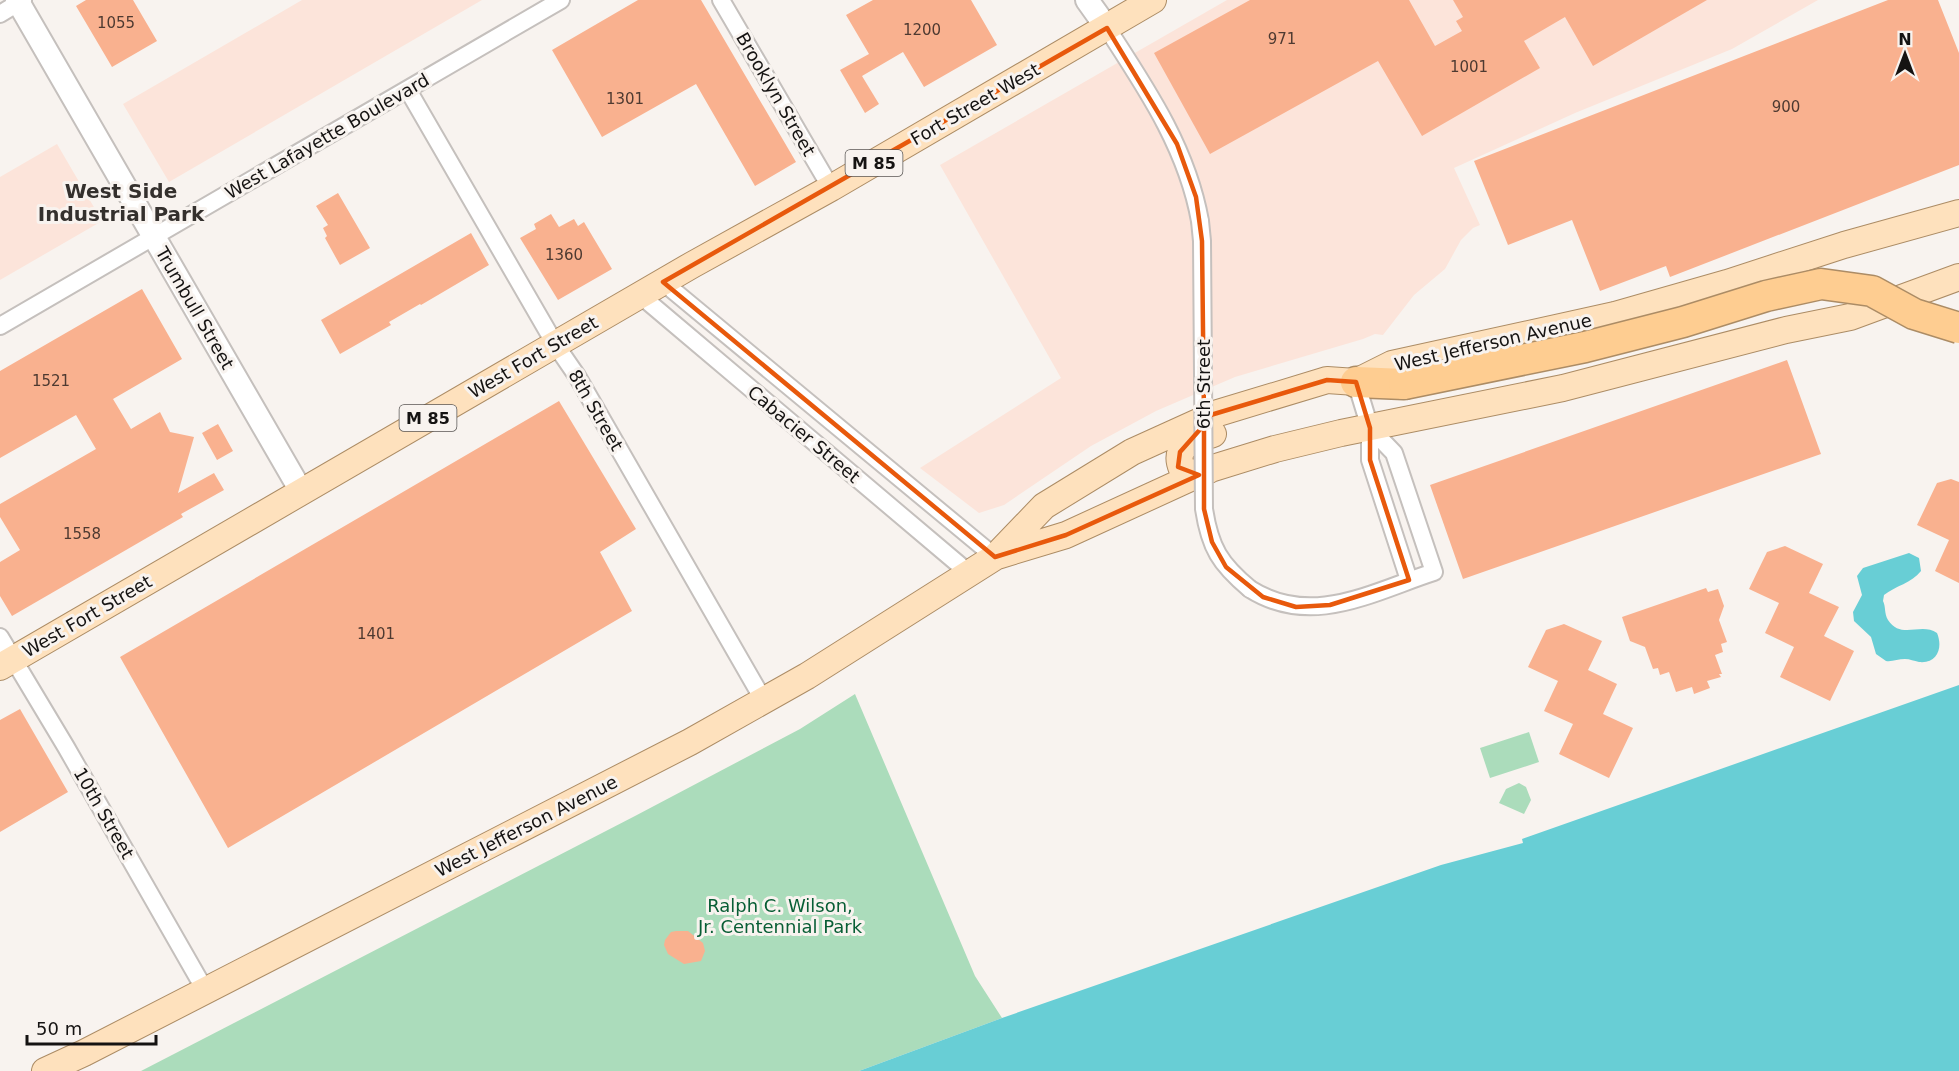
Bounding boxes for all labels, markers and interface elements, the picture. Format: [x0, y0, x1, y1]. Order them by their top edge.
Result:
house number: 1055 [97, 14, 135, 32]
house number: 1200 [903, 21, 941, 39]
north arrow [1875, 24, 1935, 84]
street label: Brooklyn Street [732, 28, 820, 160]
house number: 971 [1268, 30, 1296, 48]
text: N [1898, 30, 1912, 49]
house number: 1001 [1450, 58, 1488, 76]
street label: Fort Street West [907, 59, 1043, 149]
street label: West Lafayette Boulevard [221, 69, 433, 203]
house number: 1301 [606, 90, 644, 108]
house number: 900 [1772, 98, 1800, 116]
road number: M 85 [846, 150, 902, 176]
district label: West Side Industrial Park [38, 179, 205, 226]
street label: Trumbull Street [151, 242, 239, 373]
house number: 1360 [545, 246, 583, 264]
street label: West Jefferson Avenue [1392, 309, 1594, 375]
street label: West Fort Street [465, 312, 601, 402]
street label: 6th Street [1193, 339, 1214, 429]
street label: 8th Street [564, 366, 628, 454]
house number: 1521 [32, 372, 70, 390]
street label: Cabacier Street [744, 381, 864, 487]
road number: M 85 [400, 405, 456, 431]
house number: 1558 [63, 525, 101, 543]
street label: West Fort Street [19, 571, 155, 661]
house number: 1401 [357, 625, 395, 643]
street label: 10th Street [69, 764, 139, 862]
street label: West Jefferson Avenue [431, 771, 621, 881]
park label: Ralph C. Wilson, Jr. Centennial Park [697, 895, 863, 937]
scale bar [27, 1008, 156, 1046]
text: 50 m [36, 1018, 82, 1039]

